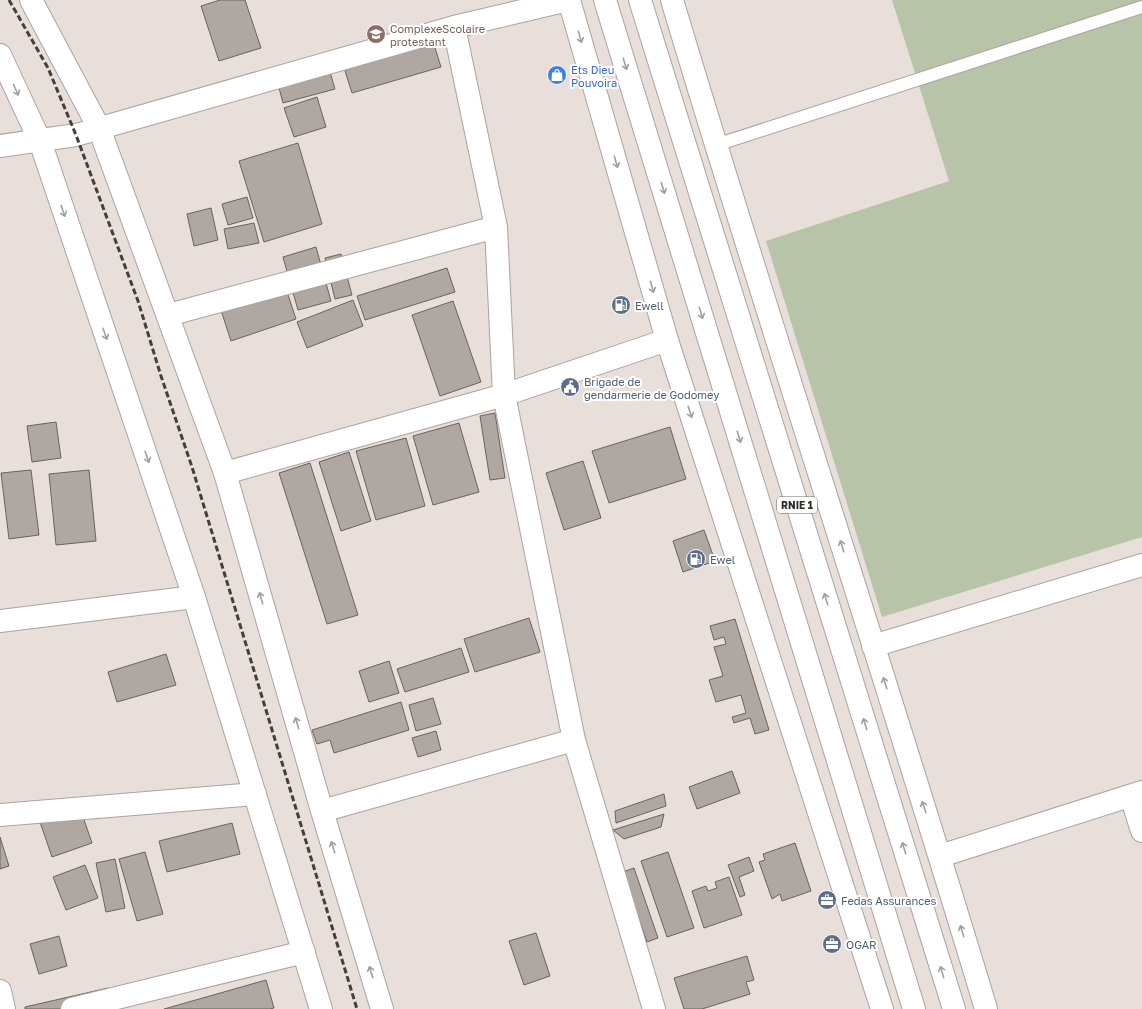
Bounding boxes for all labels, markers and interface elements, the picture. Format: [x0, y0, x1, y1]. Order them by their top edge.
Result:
place label: ComplexeScolaire protestant [390, 22, 485, 48]
school or university icon: ComplexeScolaire protestant [365, 23, 387, 45]
one-way arrow [577, 31, 584, 44]
one-way arrow [622, 57, 629, 70]
place label: Ets Dieu Pouvoira [571, 63, 617, 89]
shop icon: Ets Dieu Pouvoira [546, 64, 568, 86]
one-way arrow [13, 84, 20, 96]
one-way arrow [613, 156, 620, 169]
one-way arrow [660, 182, 667, 195]
one-way arrow [60, 204, 67, 217]
one-way arrow [649, 281, 656, 294]
fuel station icon: Ewell [610, 294, 632, 316]
place label: Ewell [635, 299, 664, 312]
one-way arrow [698, 306, 705, 319]
one-way arrow [102, 327, 109, 340]
place label: Brigade de gendarmerie de Godomey [584, 375, 719, 401]
public building icon: Brigade de gendarmerie de Godomey [559, 376, 581, 398]
one-way arrow [687, 405, 694, 418]
one-way arrow [736, 430, 743, 443]
one-way arrow [144, 451, 151, 464]
road number: RNIE 1 [777, 497, 817, 513]
one-way arrow [838, 540, 845, 553]
fuel station icon: Ewel [685, 548, 707, 570]
place label: Ewel [710, 553, 736, 566]
one-way arrow [257, 591, 264, 604]
one-way arrow [822, 593, 829, 606]
one-way arrow [881, 677, 888, 690]
one-way arrow [293, 716, 300, 729]
one-way arrow [861, 717, 868, 730]
one-way arrow [920, 801, 927, 814]
one-way arrow [329, 841, 336, 854]
one-way arrow [900, 841, 907, 854]
office icon: Fedas Assurances [816, 889, 838, 911]
place label: Fedas Assurances [841, 894, 937, 907]
one-way arrow [958, 925, 965, 938]
office icon: OGAR [821, 933, 843, 955]
place label: OGAR [846, 938, 877, 951]
one-way arrow [367, 965, 374, 978]
one-way arrow [938, 966, 946, 978]

